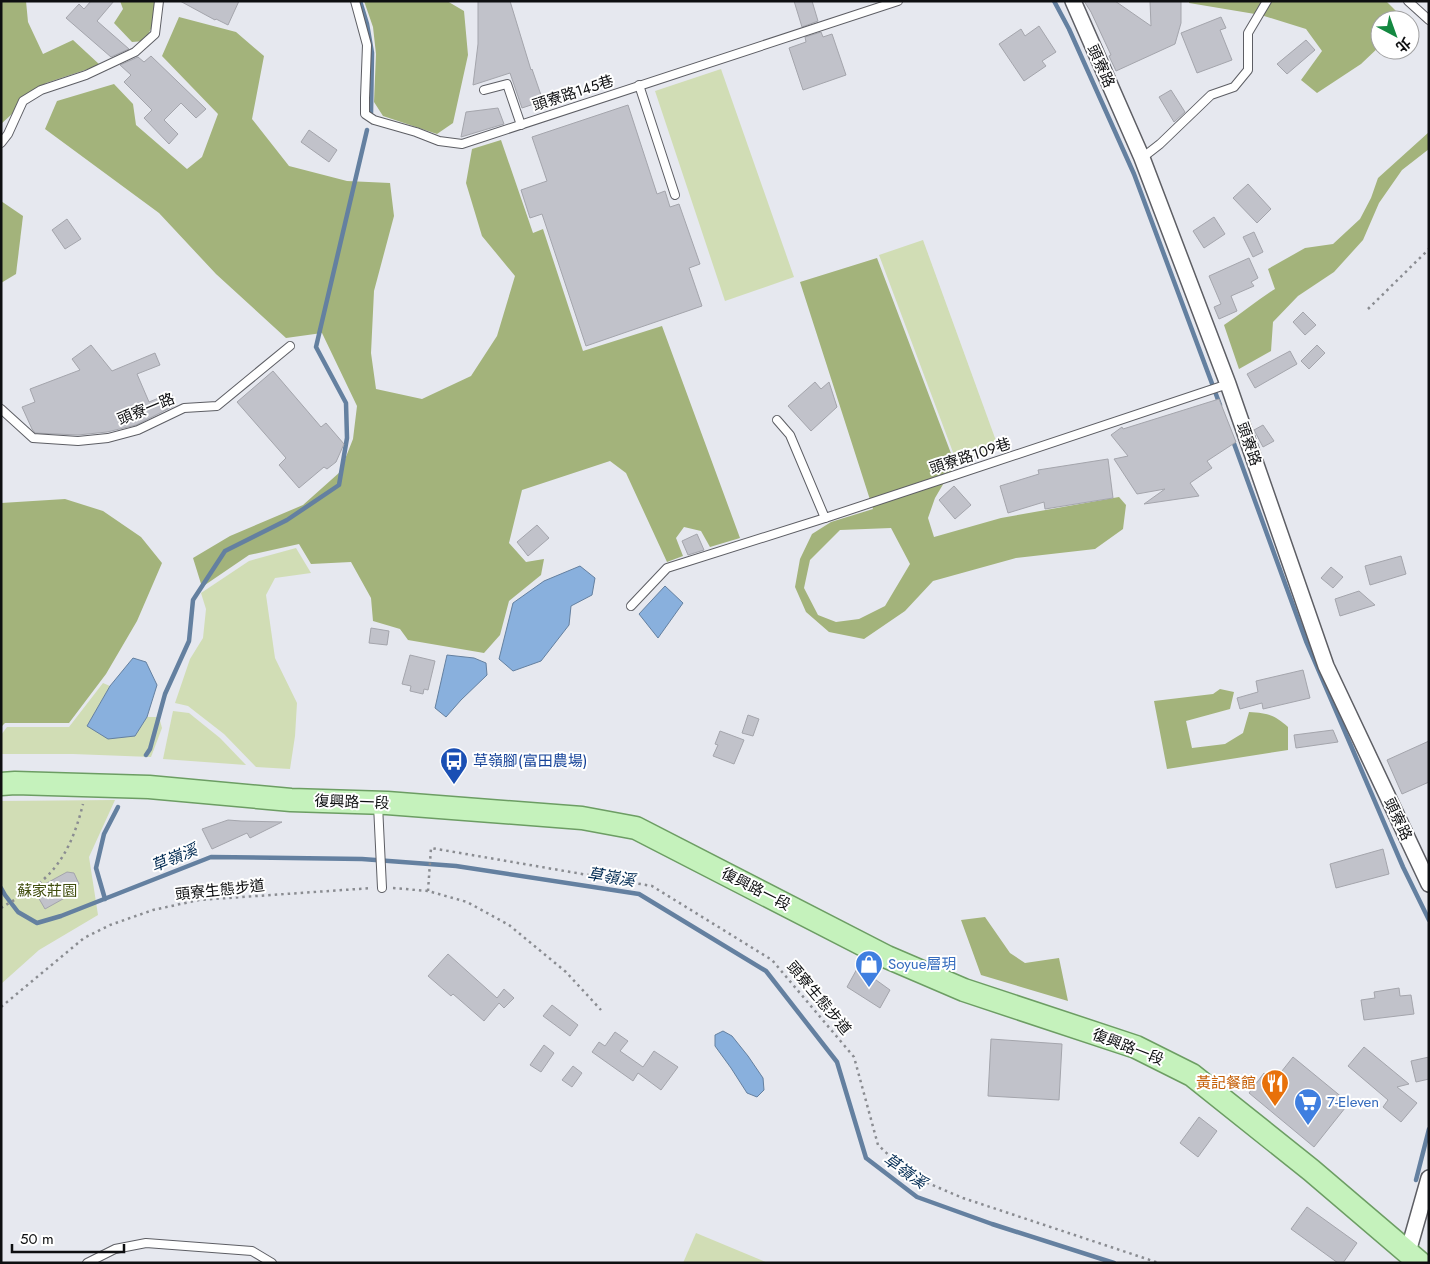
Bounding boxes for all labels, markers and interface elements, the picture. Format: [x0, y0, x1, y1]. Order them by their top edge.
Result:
north arrow [1370, 10, 1420, 60]
text: 北 [1392, 33, 1415, 57]
street label: 頭寮路 [1082, 41, 1120, 91]
street label: 頭寮路145巷 [530, 70, 616, 116]
street label: 頭寮一路 [114, 388, 178, 430]
street label: 頭寮路 [1231, 419, 1267, 469]
street label: 頭寮路109巷 [926, 432, 1014, 480]
bus stop icon: 草嶺腳(富田農場) [439, 746, 469, 785]
place label: 草嶺腳(富田農場) [473, 750, 587, 772]
street label: 復興路一段 [314, 790, 390, 814]
street label: 頭寮路 [1379, 794, 1417, 844]
water label: 草嶺溪 [147, 838, 202, 878]
water label: 草嶺溪 [585, 862, 638, 892]
street label: 復興路一段 [718, 862, 794, 916]
street label: 頭寮生態步道 [174, 874, 266, 906]
park label: 蘇家莊園 [17, 880, 77, 902]
shop icon: Soyue層玥 [854, 949, 884, 988]
place label: Soyue層玥 [888, 953, 956, 975]
street label: 頭寮生態步道 [782, 956, 856, 1040]
street label: 復興路一段 [1089, 1023, 1167, 1071]
restaurant icon: 黃記餐館 [1260, 1068, 1290, 1107]
place label: 黃記餐館 [1196, 1072, 1256, 1094]
supermarket icon: 7-Eleven [1293, 1087, 1323, 1126]
place label: 7-Eleven [1327, 1091, 1379, 1113]
water label: 草嶺溪 [879, 1148, 933, 1195]
scale bar [12, 1222, 125, 1254]
text: 50 m [20, 1228, 54, 1250]

